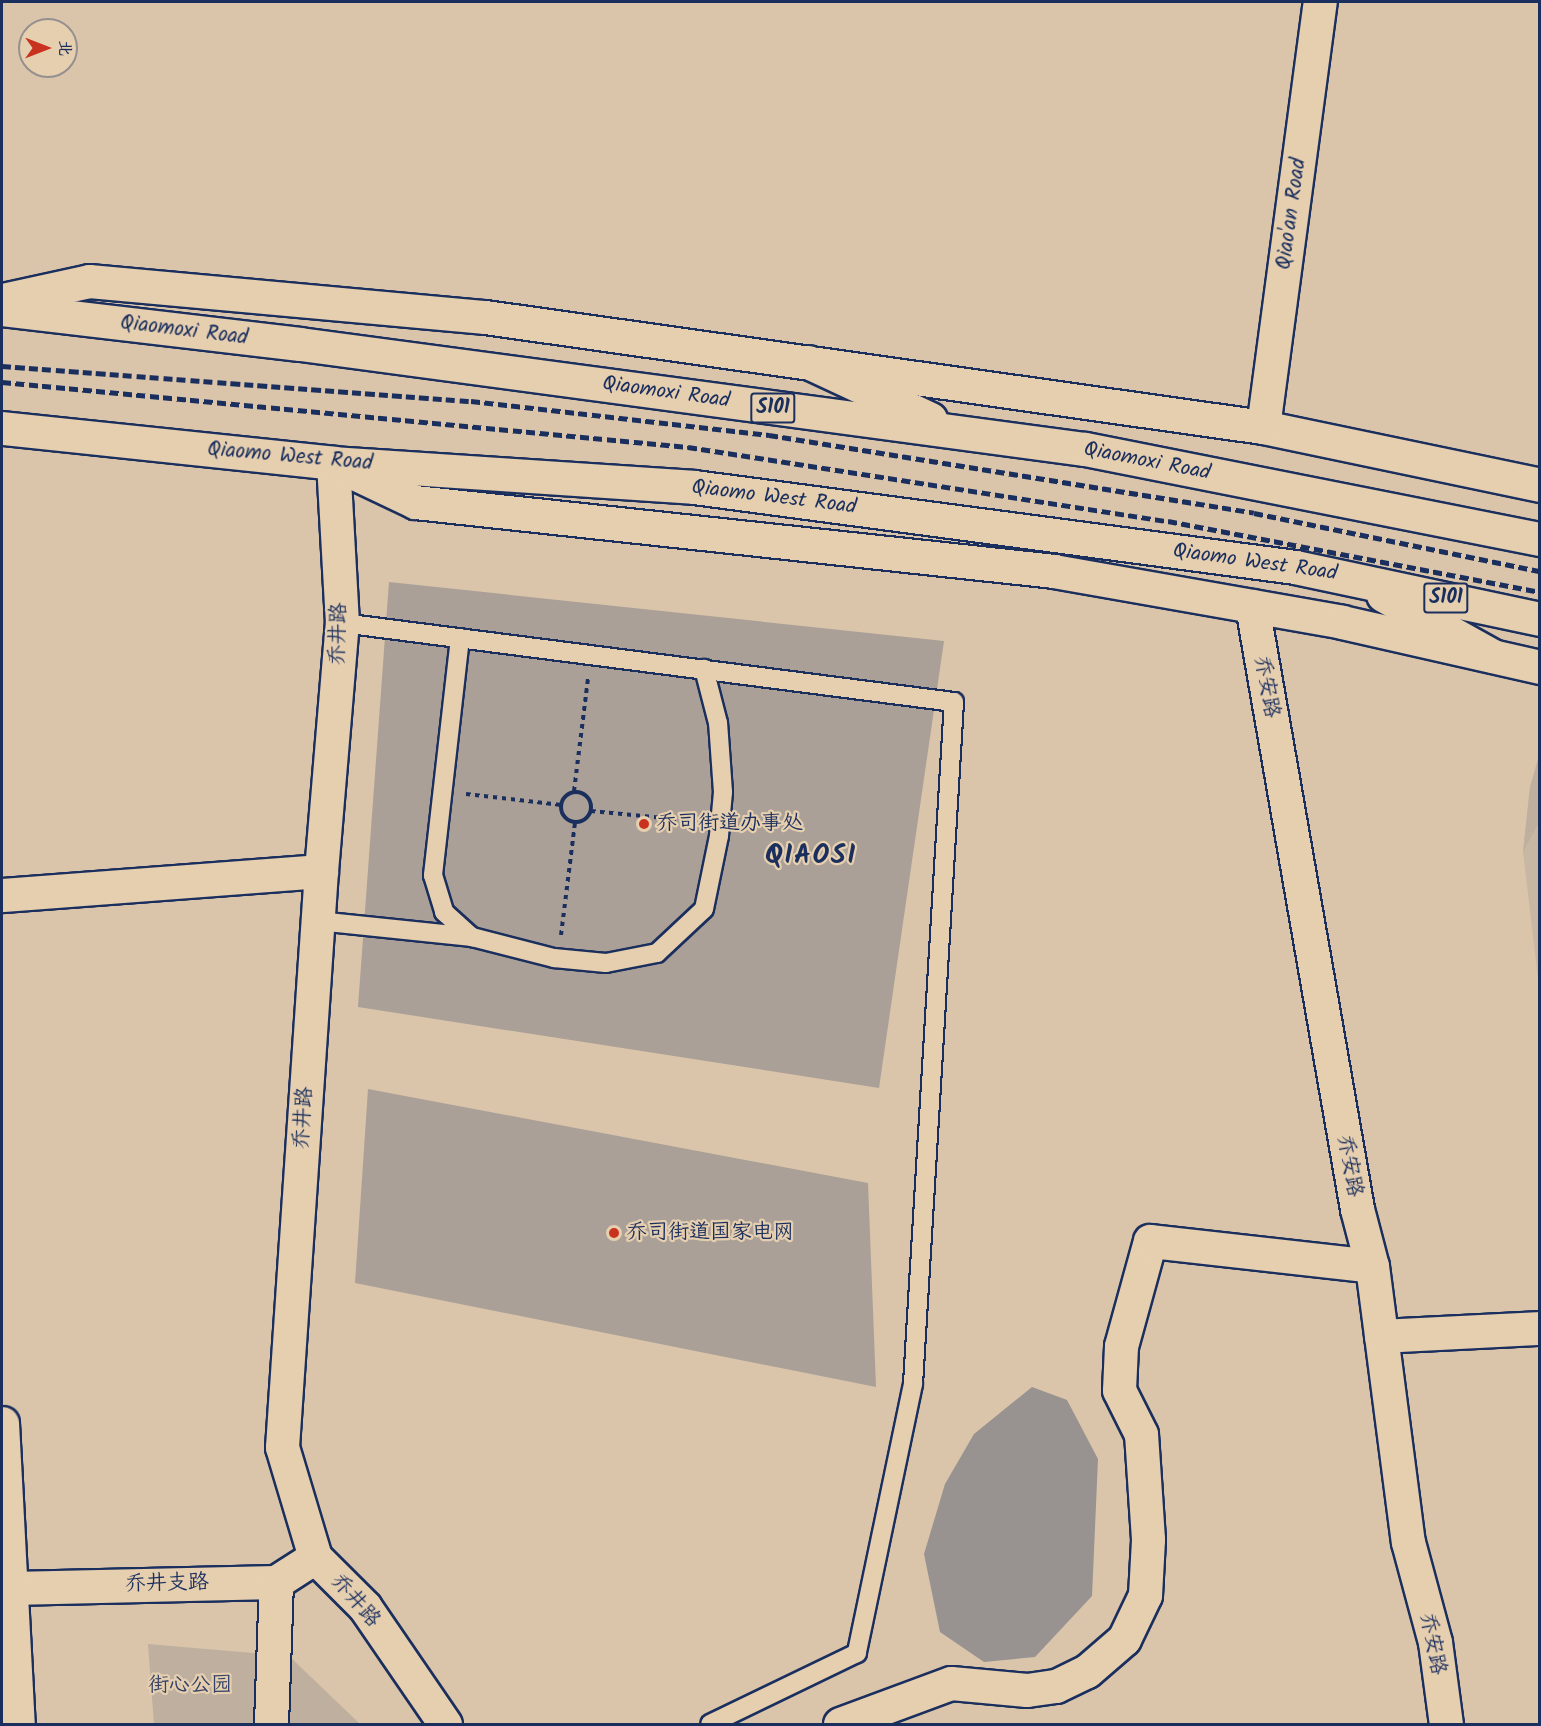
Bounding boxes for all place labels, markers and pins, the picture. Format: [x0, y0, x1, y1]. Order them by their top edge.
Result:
place label: 乔司街道办事处 [656, 811, 803, 837]
marker: 乔司街道办事处 [637, 817, 651, 831]
place label: 乔司街道国家电网 [626, 1220, 794, 1246]
marker: 乔司街道国家电网 [607, 1226, 621, 1240]

